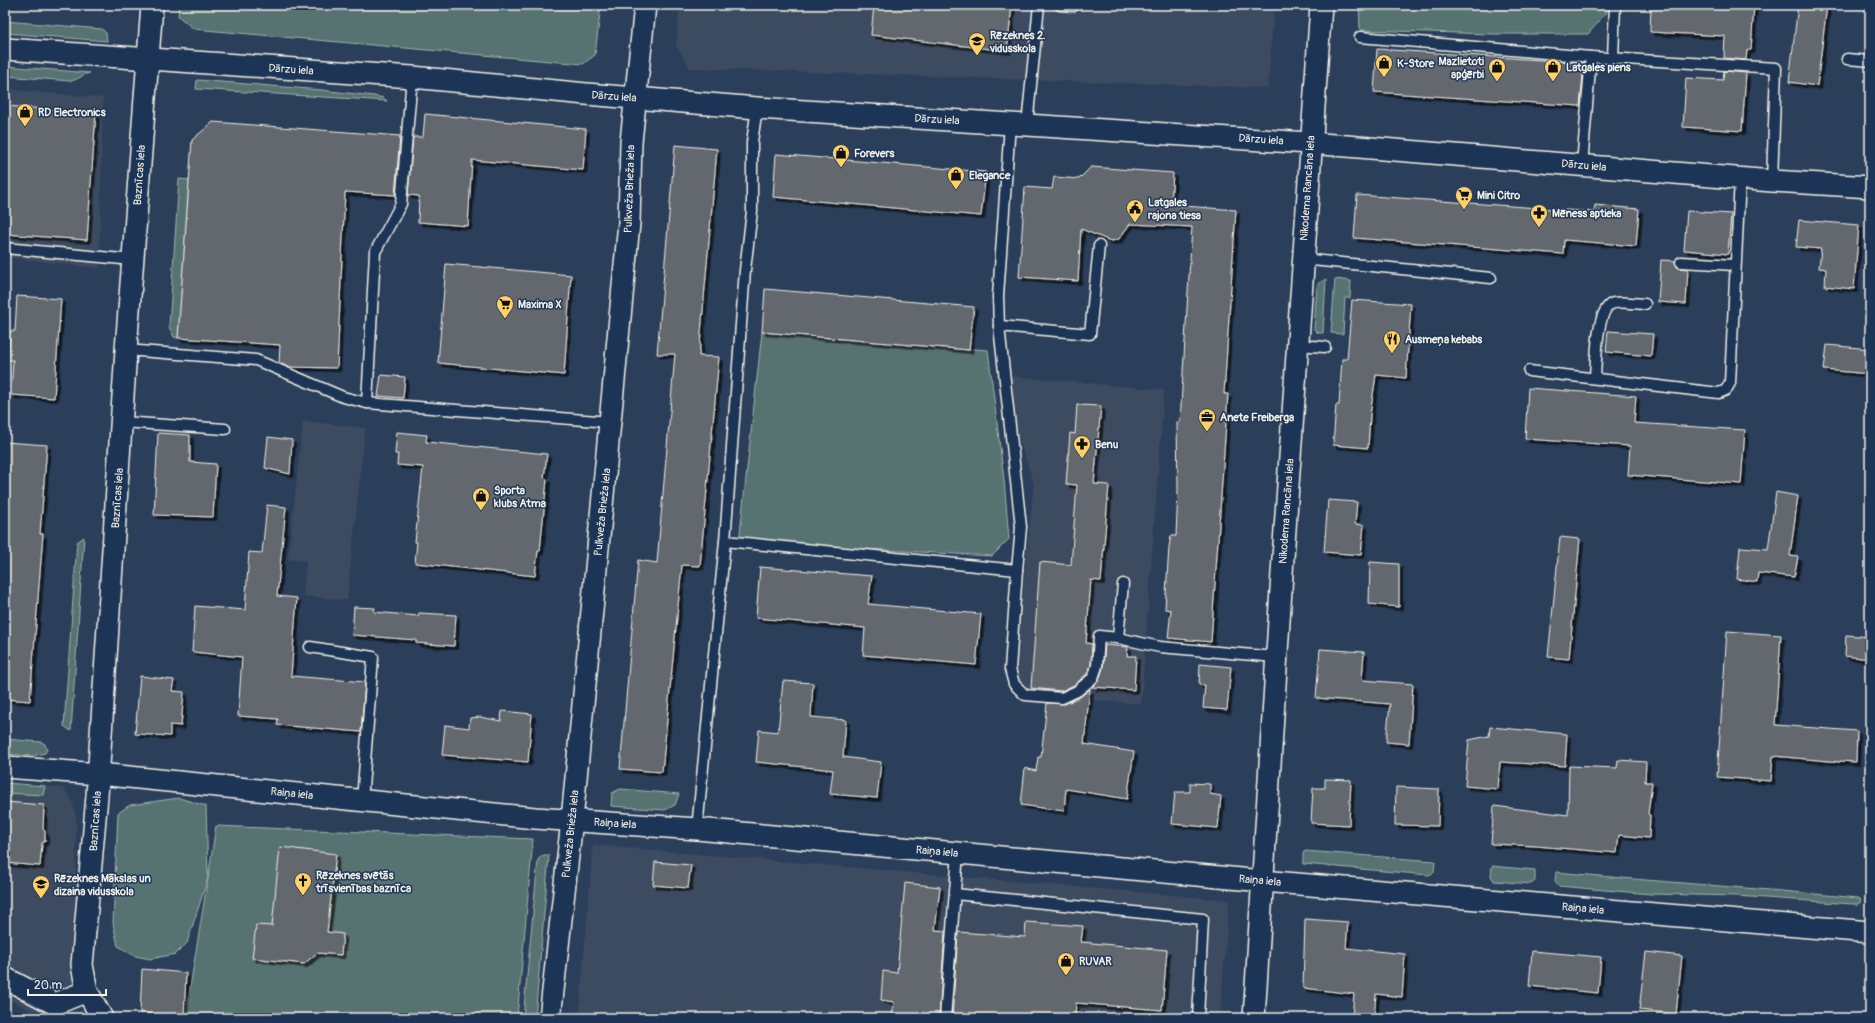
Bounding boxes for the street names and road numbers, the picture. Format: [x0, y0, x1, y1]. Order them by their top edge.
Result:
street label: Dārzu iela [268, 61, 314, 78]
street label: Dārzu iela [591, 88, 637, 105]
street label: Dārzu iela [914, 112, 960, 127]
street label: Dārzu iela [1238, 131, 1284, 148]
street label: Nikodema Rancāna iela [1297, 135, 1318, 241]
street label: Baznīcas iela [131, 144, 148, 206]
street label: Pulkveža Brieža iela [621, 145, 638, 233]
street label: Dārzu iela [1561, 157, 1607, 174]
street label: Nikodema Rancāna iela [1276, 458, 1297, 564]
street label: Baznīcas iela [109, 467, 126, 529]
street label: Pulkveža Brieža iela [591, 467, 614, 557]
street label: Raiņa iela [270, 785, 314, 802]
street label: Pulkveža Brieža iela [559, 789, 582, 879]
street label: Baznīcas iela [87, 790, 104, 852]
street label: Raiņa iela [593, 816, 637, 831]
street label: Raiņa iela [915, 843, 959, 860]
street label: Raiņa iela [1238, 872, 1282, 889]
street label: Raiņa iela [1561, 900, 1605, 917]

